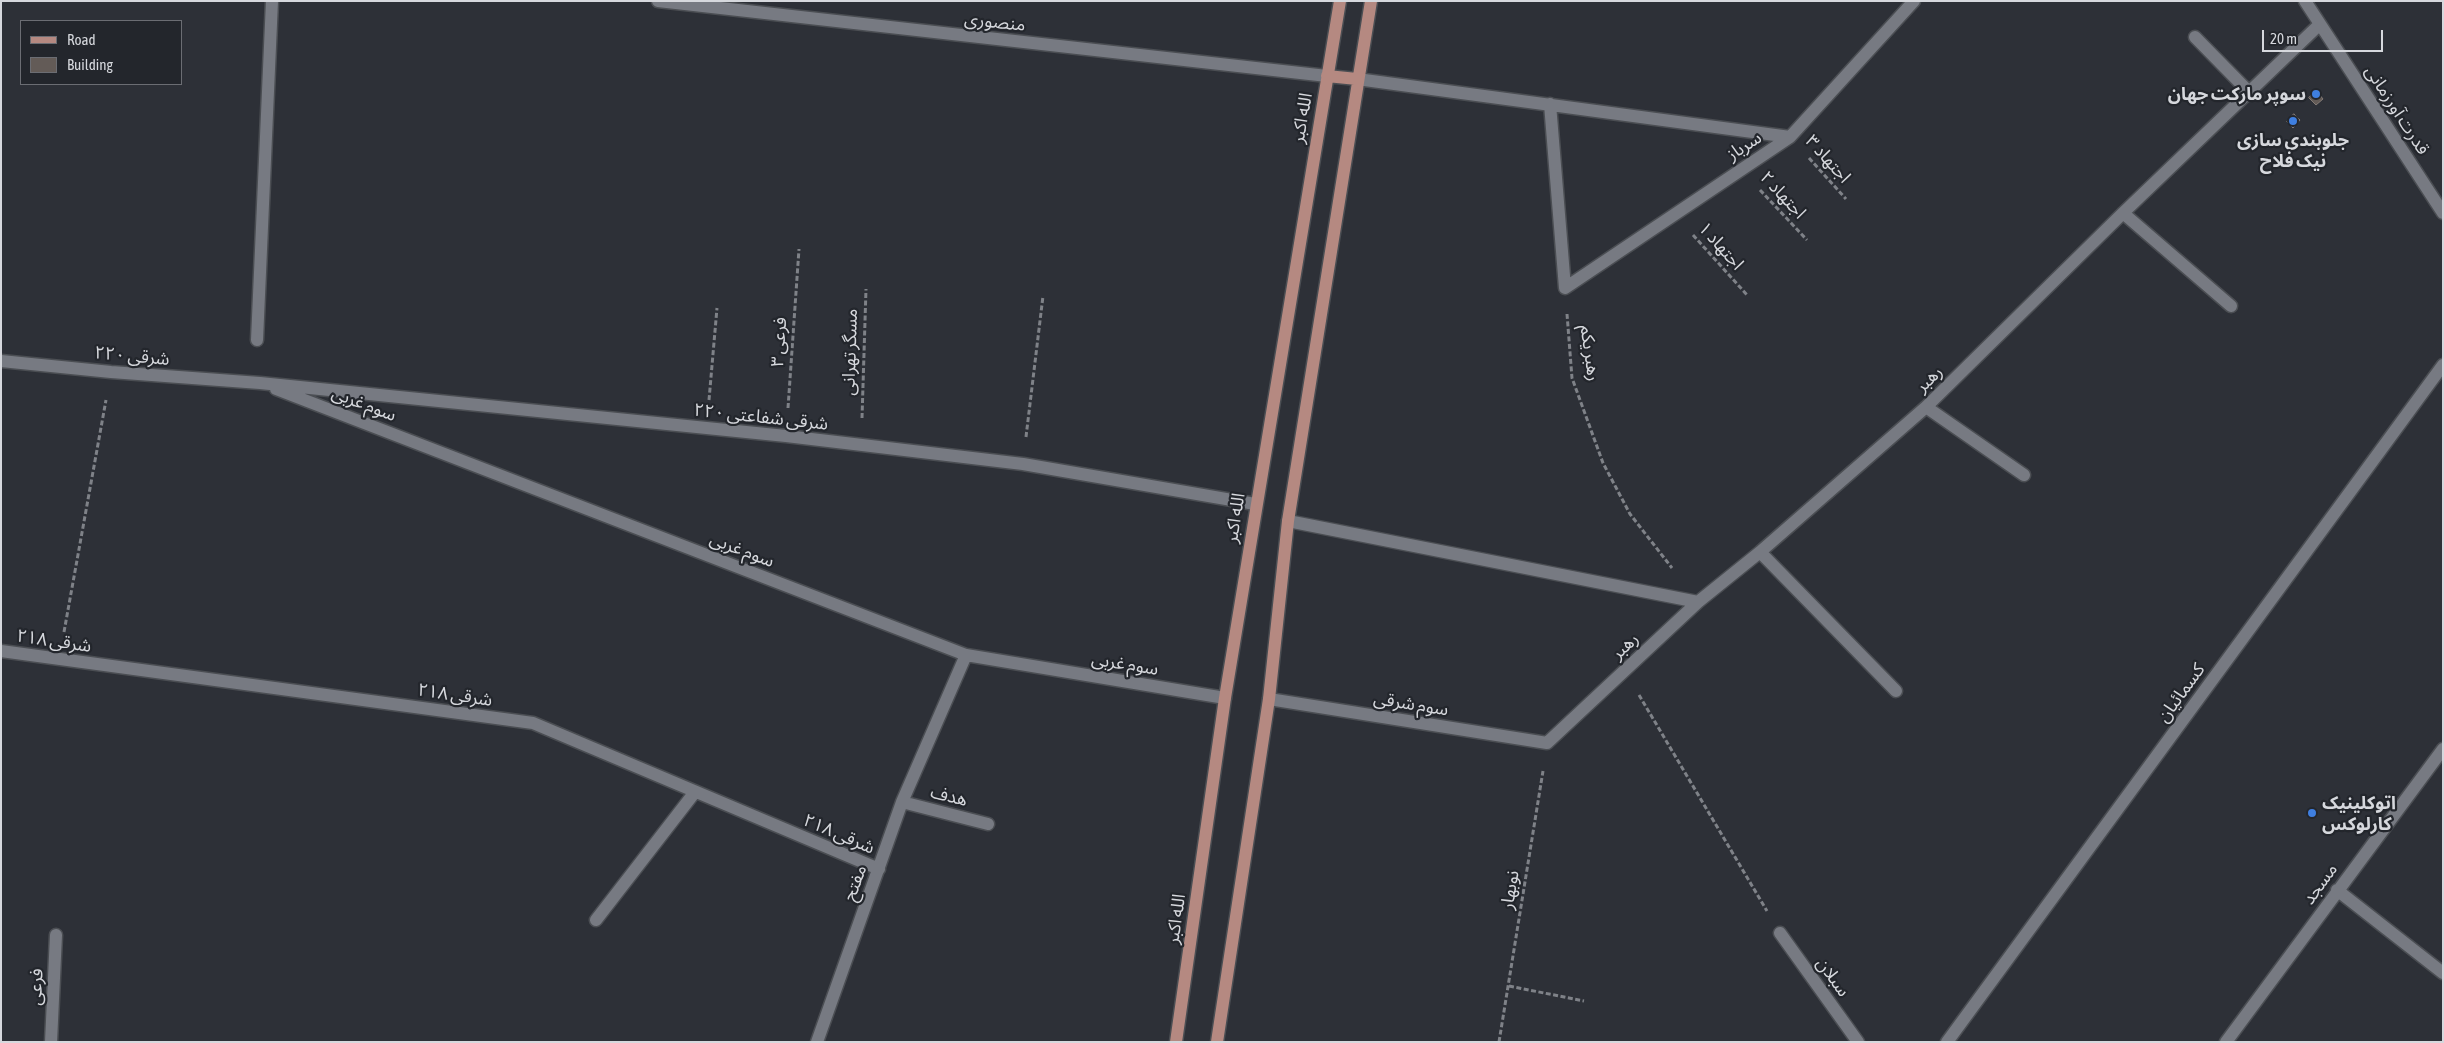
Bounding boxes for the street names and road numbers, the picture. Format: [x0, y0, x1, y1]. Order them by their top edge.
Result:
street label: منصوری [963, 8, 1027, 36]
street label: قدرت آورزمانی [2360, 61, 2434, 159]
street label: الله اکبر [1287, 91, 1317, 145]
street label: سرباز [1722, 127, 1766, 165]
street label: اجتهاد ۳ [1801, 130, 1855, 188]
street label: اجتهاد ۲ [1756, 167, 1810, 223]
street label: اجتهاد ۱ [1694, 217, 1748, 275]
street label: مسگر تهرانی [838, 308, 862, 396]
street label: فرعی ۳ [766, 316, 792, 368]
street label: رهبر یکم [1575, 323, 1605, 383]
street label: ۲۲۰ شرقی [94, 342, 170, 370]
street label: رهبر [1911, 361, 1947, 397]
street label: سوم غربی [329, 382, 399, 426]
street label: ۲۲۰ شرقی شفاعتی [693, 399, 829, 435]
street label: الله اکبر [1220, 491, 1250, 545]
street label: سوم غربی [707, 528, 777, 572]
street label: ۲۱۸ شرقی [15, 625, 93, 657]
street label: رهبر [1607, 628, 1643, 664]
street label: سوم غربی [1090, 648, 1160, 680]
street label: کسمائیان [2152, 659, 2210, 727]
street label: ۲۱۸ شرقی [416, 679, 494, 711]
street label: سوم شرقی [1372, 687, 1450, 721]
street label: هدف [928, 781, 970, 811]
street label: ۲۱۸ شرقی [800, 809, 878, 859]
street label: مسجد [2298, 859, 2342, 909]
street label: مفتح [839, 862, 871, 904]
street label: نوبهار [1496, 869, 1524, 911]
street label: الله اکبر [1162, 892, 1190, 946]
street label: سبلان [1812, 953, 1854, 1001]
street label: فرعی [24, 968, 48, 1006]

